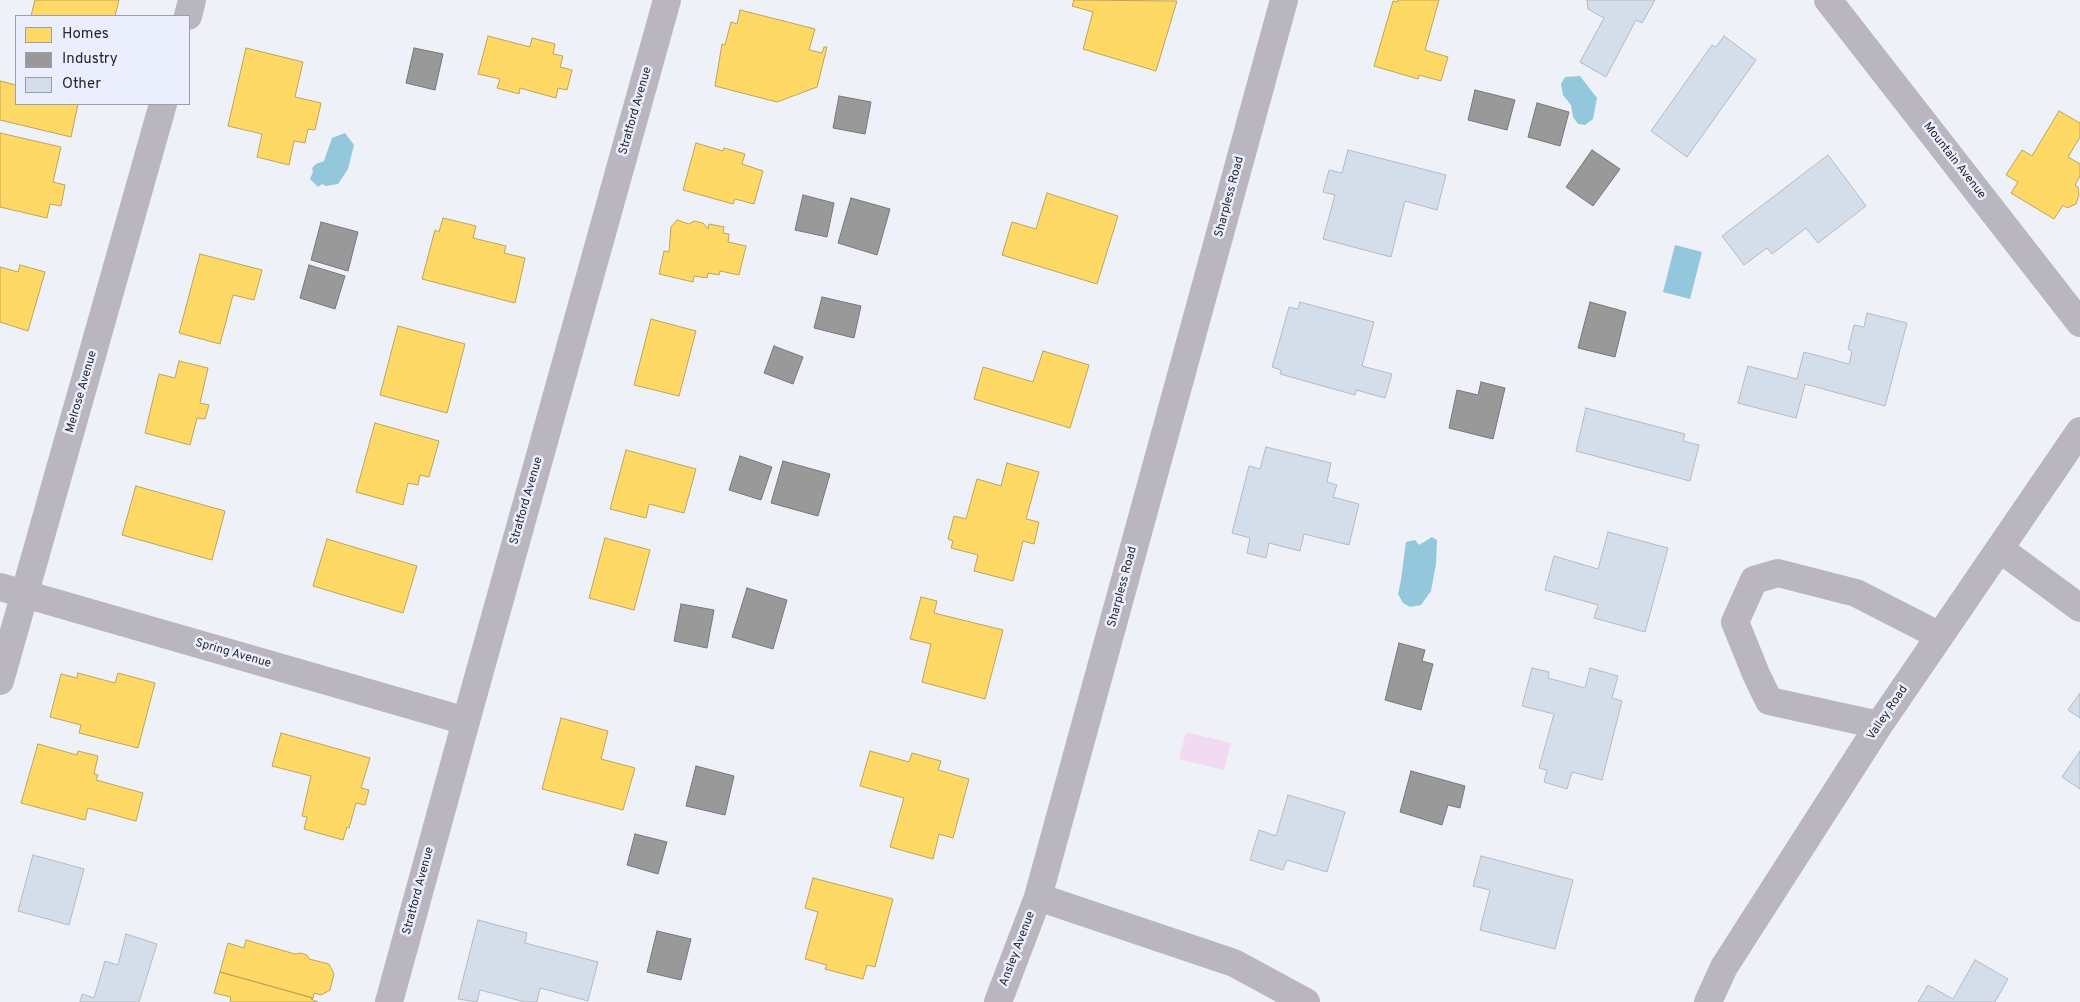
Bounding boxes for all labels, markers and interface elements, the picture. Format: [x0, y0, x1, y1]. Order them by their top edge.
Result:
legend [15, 15, 190, 105]
text: Homes [62, 25, 109, 44]
text: Industry [62, 50, 118, 69]
street label: Stratford Avenue [617, 66, 655, 156]
text: Other [62, 75, 101, 94]
street label: Mountain Avenue [1920, 120, 1988, 202]
street label: Sharpless Road [1212, 155, 1248, 239]
street label: Melrose Avenue [63, 349, 101, 435]
street label: Stratford Avenue [508, 456, 546, 546]
street label: Sharpless Road [1105, 545, 1141, 629]
street label: Spring Avenue [193, 636, 273, 672]
street label: Valley Road [1864, 683, 1912, 743]
street label: Stratford Avenue [400, 845, 438, 937]
street label: Ansley Avenue [997, 909, 1039, 989]

